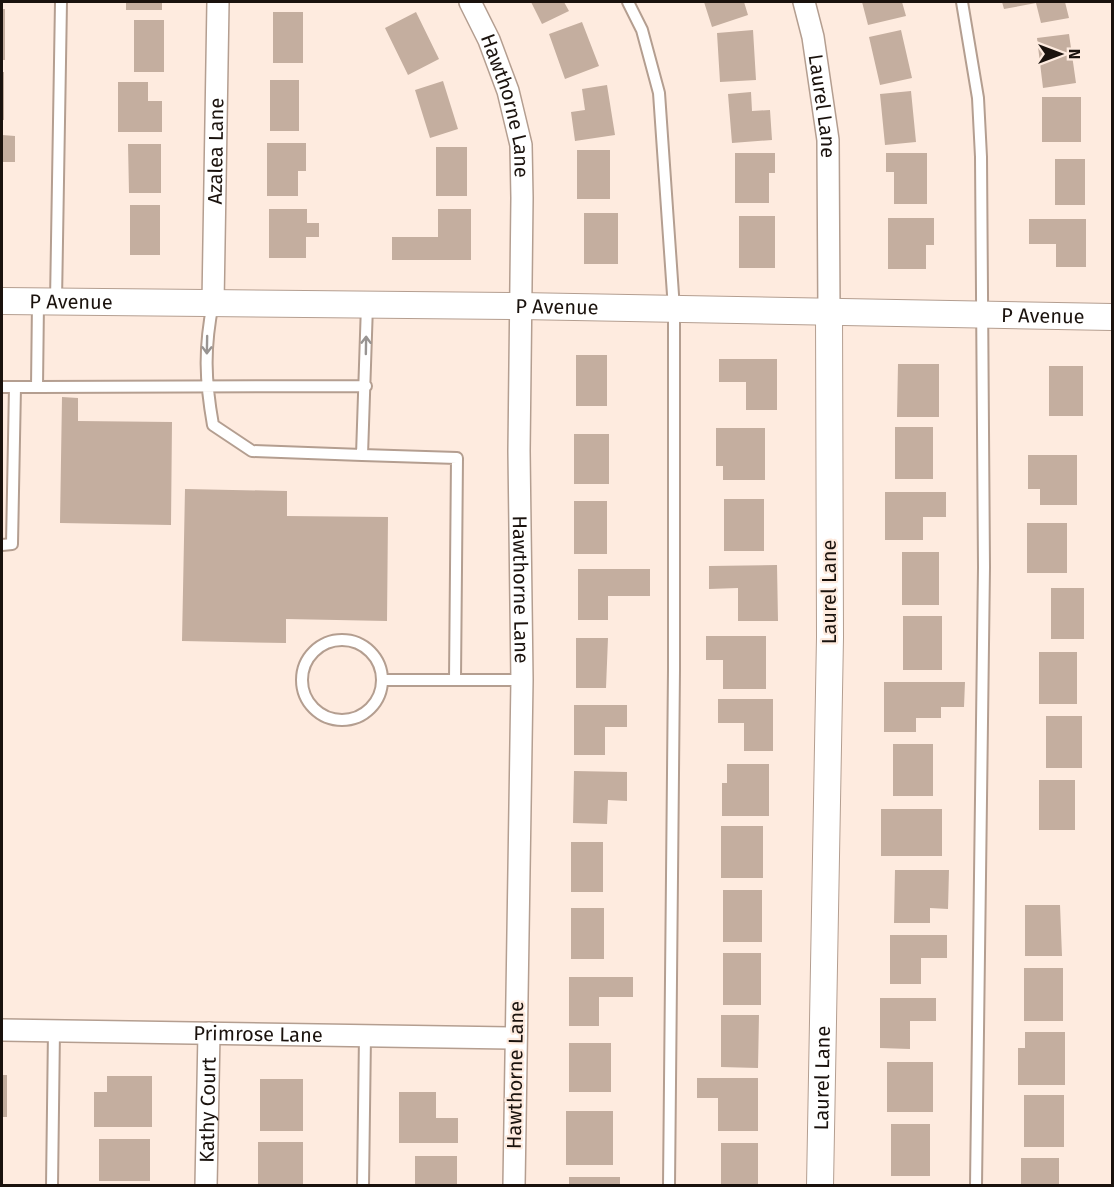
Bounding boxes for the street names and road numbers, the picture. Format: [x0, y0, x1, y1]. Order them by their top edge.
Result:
street label: Hawthorne Lane [476, 30, 534, 178]
street label: Laurel Lane [804, 53, 840, 158]
street label: Azalea Lane [203, 98, 228, 205]
street label: P Avenue [29, 289, 113, 314]
street label: P Avenue [515, 294, 599, 319]
street label: P Avenue [1001, 303, 1085, 328]
street label: Hawthorne Lane [508, 515, 534, 664]
street label: Laurel Lane [817, 540, 841, 644]
street label: Hawthorne Lane [502, 1001, 528, 1149]
street label: Primrose Lane [193, 1021, 323, 1047]
street label: Laurel Lane [809, 1025, 835, 1131]
street label: Kathy Court [194, 1056, 221, 1163]

